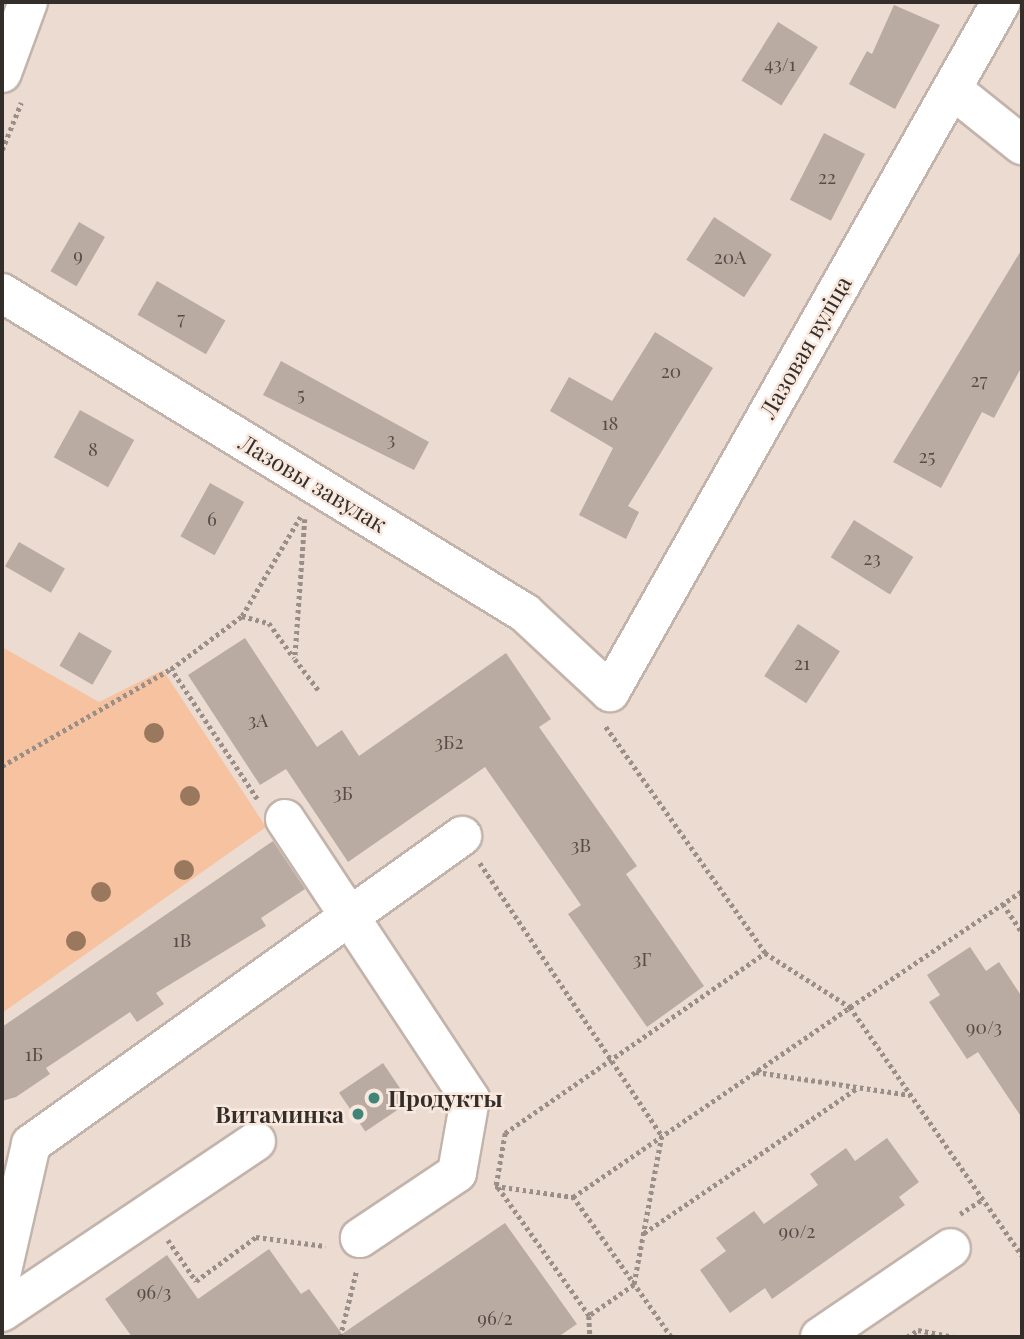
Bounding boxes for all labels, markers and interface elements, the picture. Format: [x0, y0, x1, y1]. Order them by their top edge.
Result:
house number: 43/1 [764, 53, 796, 75]
house number: 22 [818, 166, 836, 188]
house number: 9 [73, 244, 83, 266]
house number: 20А [714, 246, 746, 268]
street label: Лазовая вуліца [753, 271, 857, 423]
house number: 7 [177, 307, 185, 329]
house number: 20 [661, 360, 681, 382]
house number: 27 [971, 369, 987, 391]
house number: 5 [297, 383, 305, 405]
house number: 18 [602, 412, 618, 434]
street label: Лазовы завулак [234, 428, 392, 538]
house number: 3 [387, 428, 395, 450]
house number: 8 [88, 438, 98, 460]
house number: 25 [919, 445, 935, 467]
house number: 6 [207, 508, 217, 530]
house number: 23 [863, 547, 881, 569]
house number: 21 [794, 652, 810, 674]
house number: 3А [248, 709, 268, 731]
house number: 3Б2 [435, 731, 463, 753]
house number: 3Б [333, 782, 353, 804]
house number: 3В [571, 834, 591, 856]
house number: 1В [173, 929, 191, 951]
house number: 3Г [633, 948, 651, 970]
house number: 90/3 [966, 1016, 1002, 1038]
house number: 1Б [25, 1043, 43, 1065]
place label: Продукты [388, 1084, 503, 1112]
marker: Продукты [366, 1090, 382, 1106]
place label: Витаминка [215, 1100, 344, 1128]
marker: Витаминка [350, 1106, 366, 1122]
house number: 90/2 [779, 1220, 815, 1242]
house number: 96/3 [137, 1281, 171, 1303]
house number: 96/2 [477, 1307, 513, 1329]

